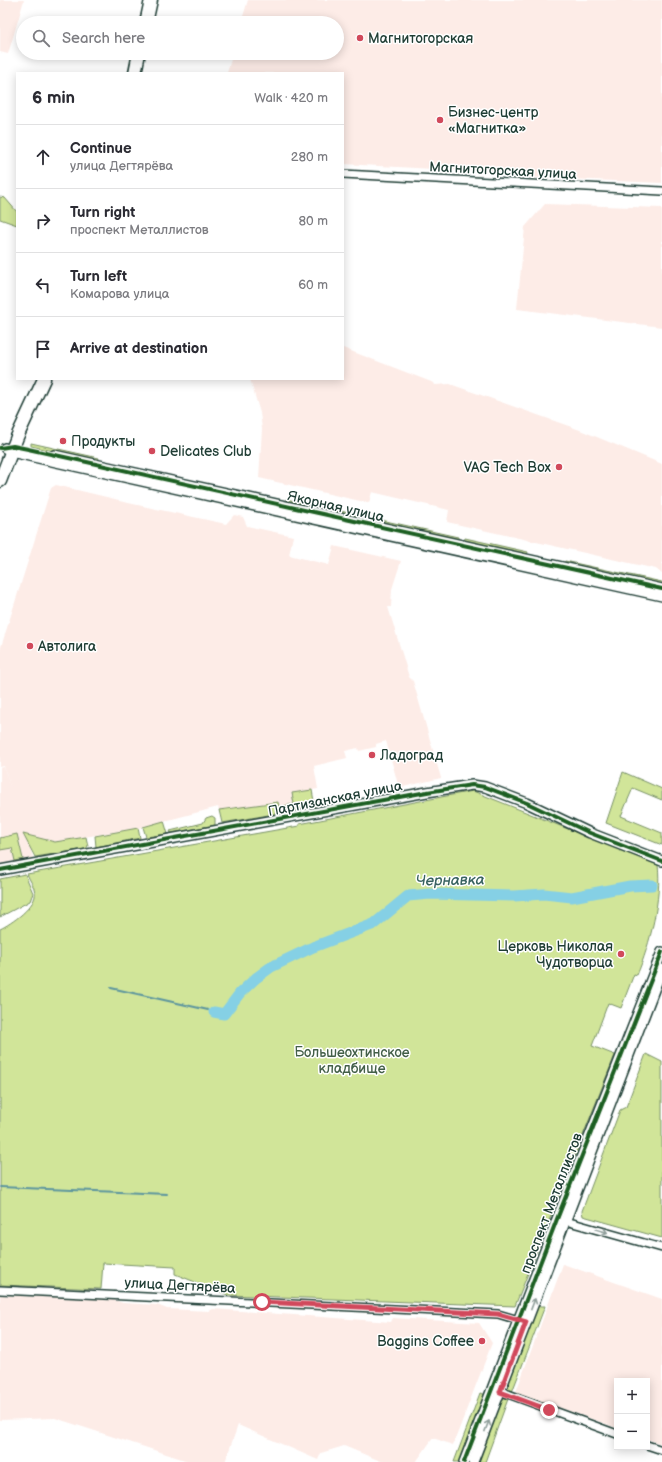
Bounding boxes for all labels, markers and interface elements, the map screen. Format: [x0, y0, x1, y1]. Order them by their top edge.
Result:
search box [16, 16, 344, 60]
icon: search [30, 27, 52, 49]
text: Search here [62, 29, 145, 48]
place label: Магнитогорская [368, 30, 473, 47]
marker: Магнитогорская [355, 33, 365, 43]
text: 6 min [32, 88, 75, 108]
text: Walk · 420 m [254, 90, 328, 106]
place label: Бизнес-центр «Магнитка» [448, 104, 538, 137]
marker: Бизнес-центр «Магнитка» [435, 115, 445, 125]
text: Continue [70, 139, 132, 158]
icon: ahead [32, 146, 54, 168]
text: 280 m [291, 149, 328, 165]
text: улица Дегтярёва [70, 158, 173, 174]
street label: Магнитогорская улица [429, 158, 578, 183]
text: Turn right [70, 203, 135, 222]
icon: right [32, 210, 54, 232]
text: 80 m [299, 213, 328, 229]
text: проспект Металлистов [70, 222, 209, 238]
text: Turn left [70, 267, 127, 286]
icon: left [32, 274, 54, 296]
text: 60 m [298, 277, 328, 293]
text: Комарова улица [70, 286, 170, 302]
icon: arrive [32, 338, 54, 360]
text: Arrive at destination [70, 339, 208, 358]
place label: Продукты [71, 433, 135, 450]
marker: Продукты [58, 436, 68, 446]
place label: Delicates Club [160, 443, 252, 460]
marker: Delicates Club [147, 446, 157, 456]
place label: VAG Tech Box [464, 459, 551, 476]
marker: VAG Tech Box [554, 462, 564, 472]
street label: Якорная улица [286, 487, 387, 526]
place label: Автолига [37, 638, 97, 655]
marker: Автолига [25, 641, 35, 651]
place label: Ладоград [379, 747, 444, 764]
marker: Ладоград [367, 750, 377, 760]
street label: Партизанская улица [267, 777, 404, 820]
water label: Чернавка [415, 870, 485, 891]
place label: Церковь Николая Чудотворца [497, 938, 614, 971]
marker: Церковь Николая Чудотворца [616, 949, 626, 959]
park label: Большеохтинское кладбище [294, 1044, 410, 1077]
street label: проспект Металлистов [517, 1130, 586, 1276]
one-way arrow [595, 1228, 608, 1235]
street label: улица Дегтярёва [124, 1274, 237, 1297]
route start [253, 1293, 271, 1311]
one-way arrow [529, 1299, 537, 1311]
place label: Baggins Coffee [377, 1333, 474, 1350]
marker: Baggins Coffee [477, 1336, 487, 1346]
map controls [614, 1378, 650, 1450]
button: + [614, 1378, 650, 1414]
route end [540, 1401, 558, 1419]
button: − [614, 1414, 650, 1450]
one-way arrow [483, 1420, 491, 1432]

